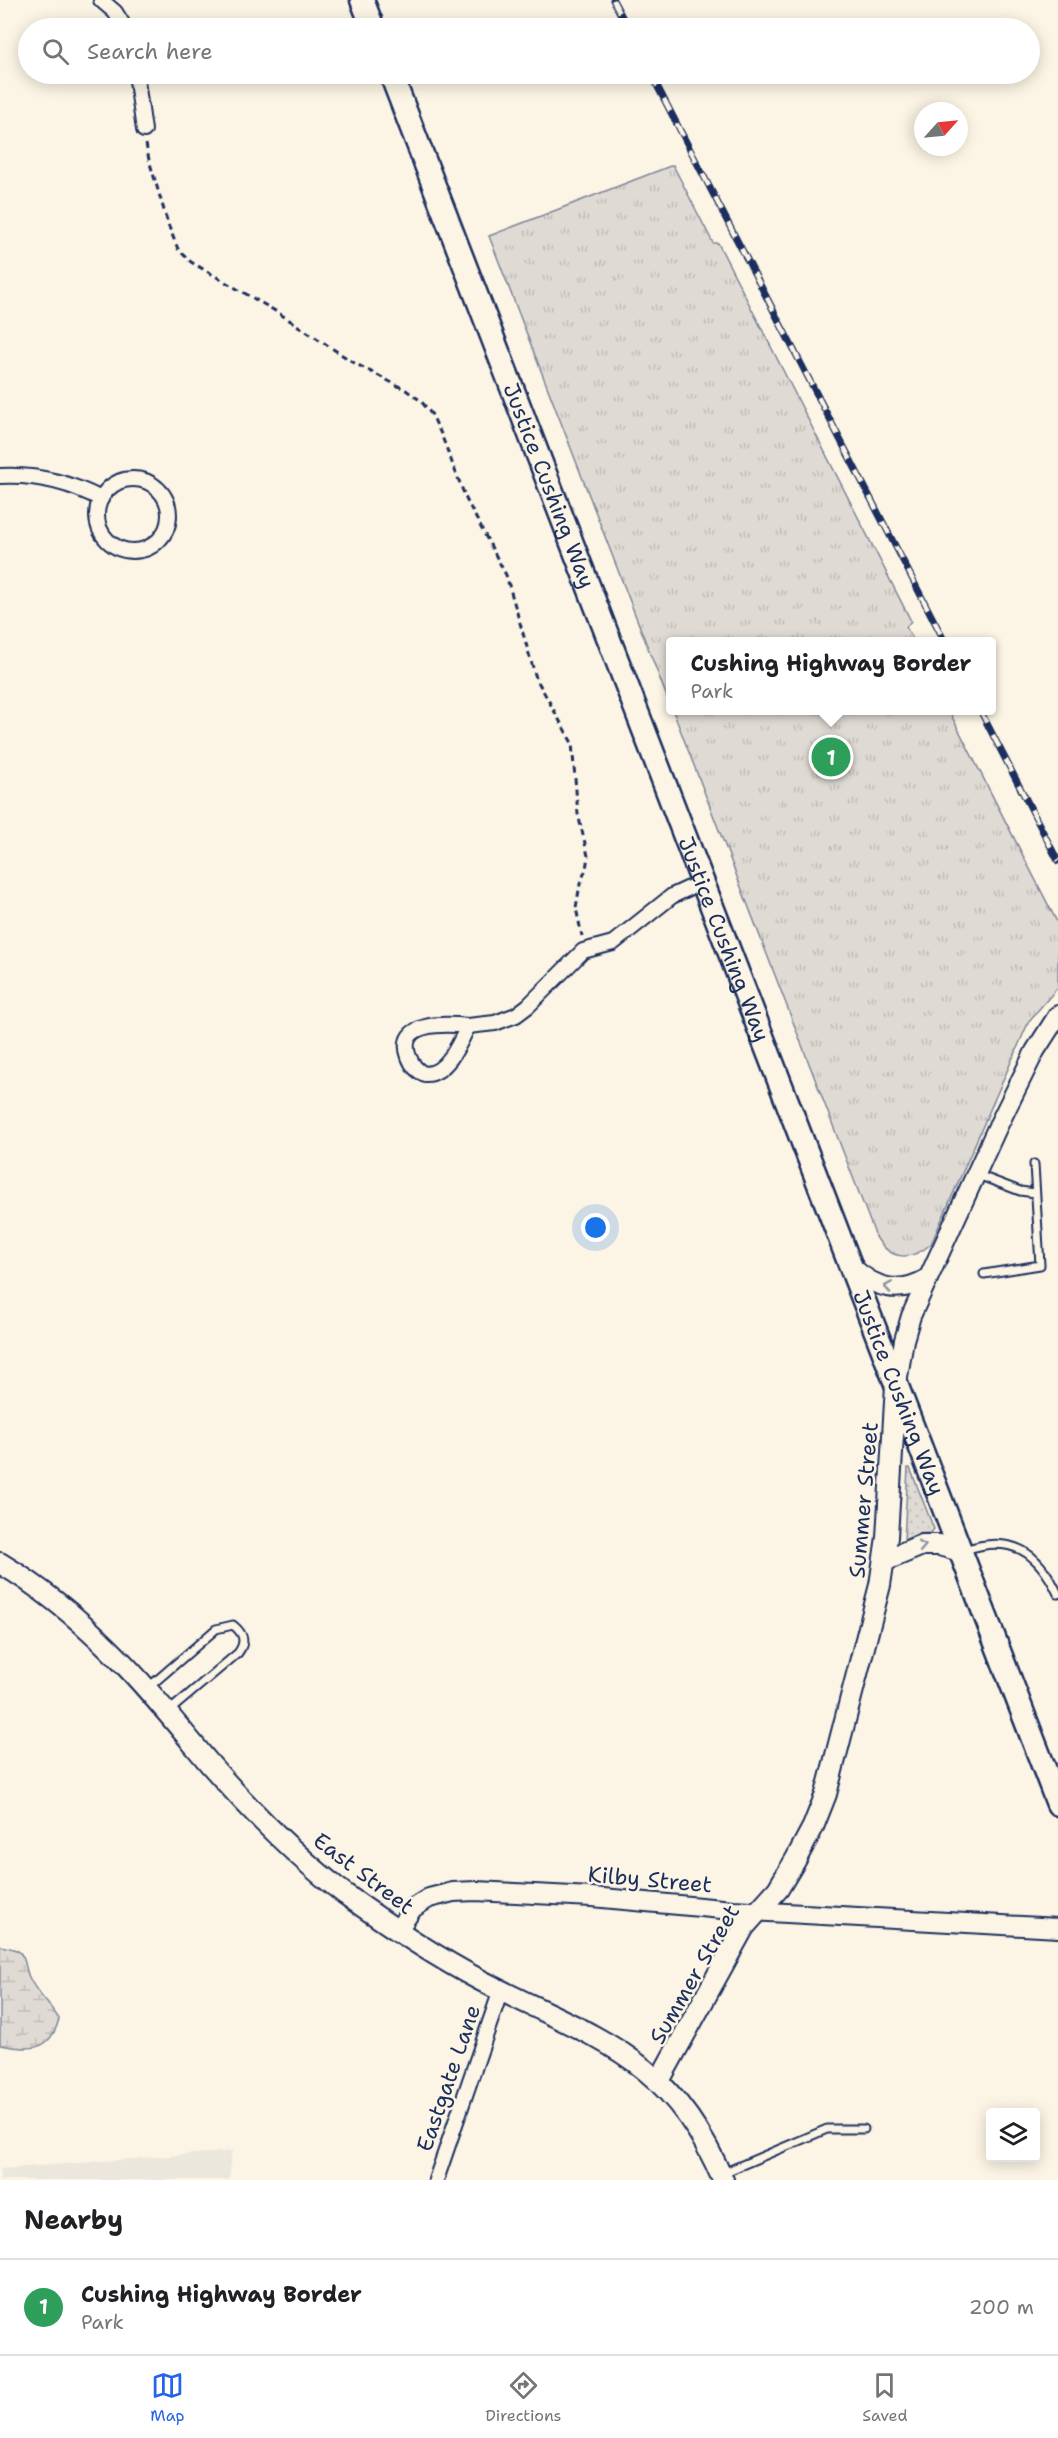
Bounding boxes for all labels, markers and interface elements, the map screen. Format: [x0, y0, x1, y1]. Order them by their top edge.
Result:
search box [18, 18, 1040, 84]
icon: search [39, 35, 72, 68]
text: Search here [87, 37, 213, 66]
north arrow [914, 102, 968, 156]
street label: Justice Cushing Way [497, 379, 602, 592]
popup [666, 637, 996, 715]
text: Cushing Highway Border [691, 649, 971, 678]
text: Park [691, 678, 734, 704]
pin: 1 [812, 734, 850, 780]
street label: Justice Cushing Way [671, 832, 777, 1046]
your location [581, 1213, 610, 1242]
one-way arrow [883, 1282, 893, 1294]
street label: Justice Cushing Way [846, 1286, 951, 1499]
street label: Summer Street [842, 1421, 885, 1579]
one-way arrow [917, 1540, 927, 1553]
street label: East Street [307, 1826, 420, 1921]
street label: Kilby Street [587, 1860, 713, 1899]
street label: Summer Street [643, 1899, 746, 2049]
street label: Eastgate Lane [410, 2001, 487, 2155]
map controls [986, 2108, 1040, 2162]
button: layers [986, 2108, 1040, 2162]
text: Nearby [24, 2202, 123, 2237]
text: Cushing Highway Border [81, 2280, 362, 2309]
text: 1 [39, 2294, 48, 2320]
text: 200 m [969, 2294, 1034, 2320]
text: Park [81, 2309, 124, 2335]
tab: Map [150, 2369, 185, 2426]
tab: Directions [485, 2369, 562, 2426]
tab: Saved [862, 2369, 908, 2426]

